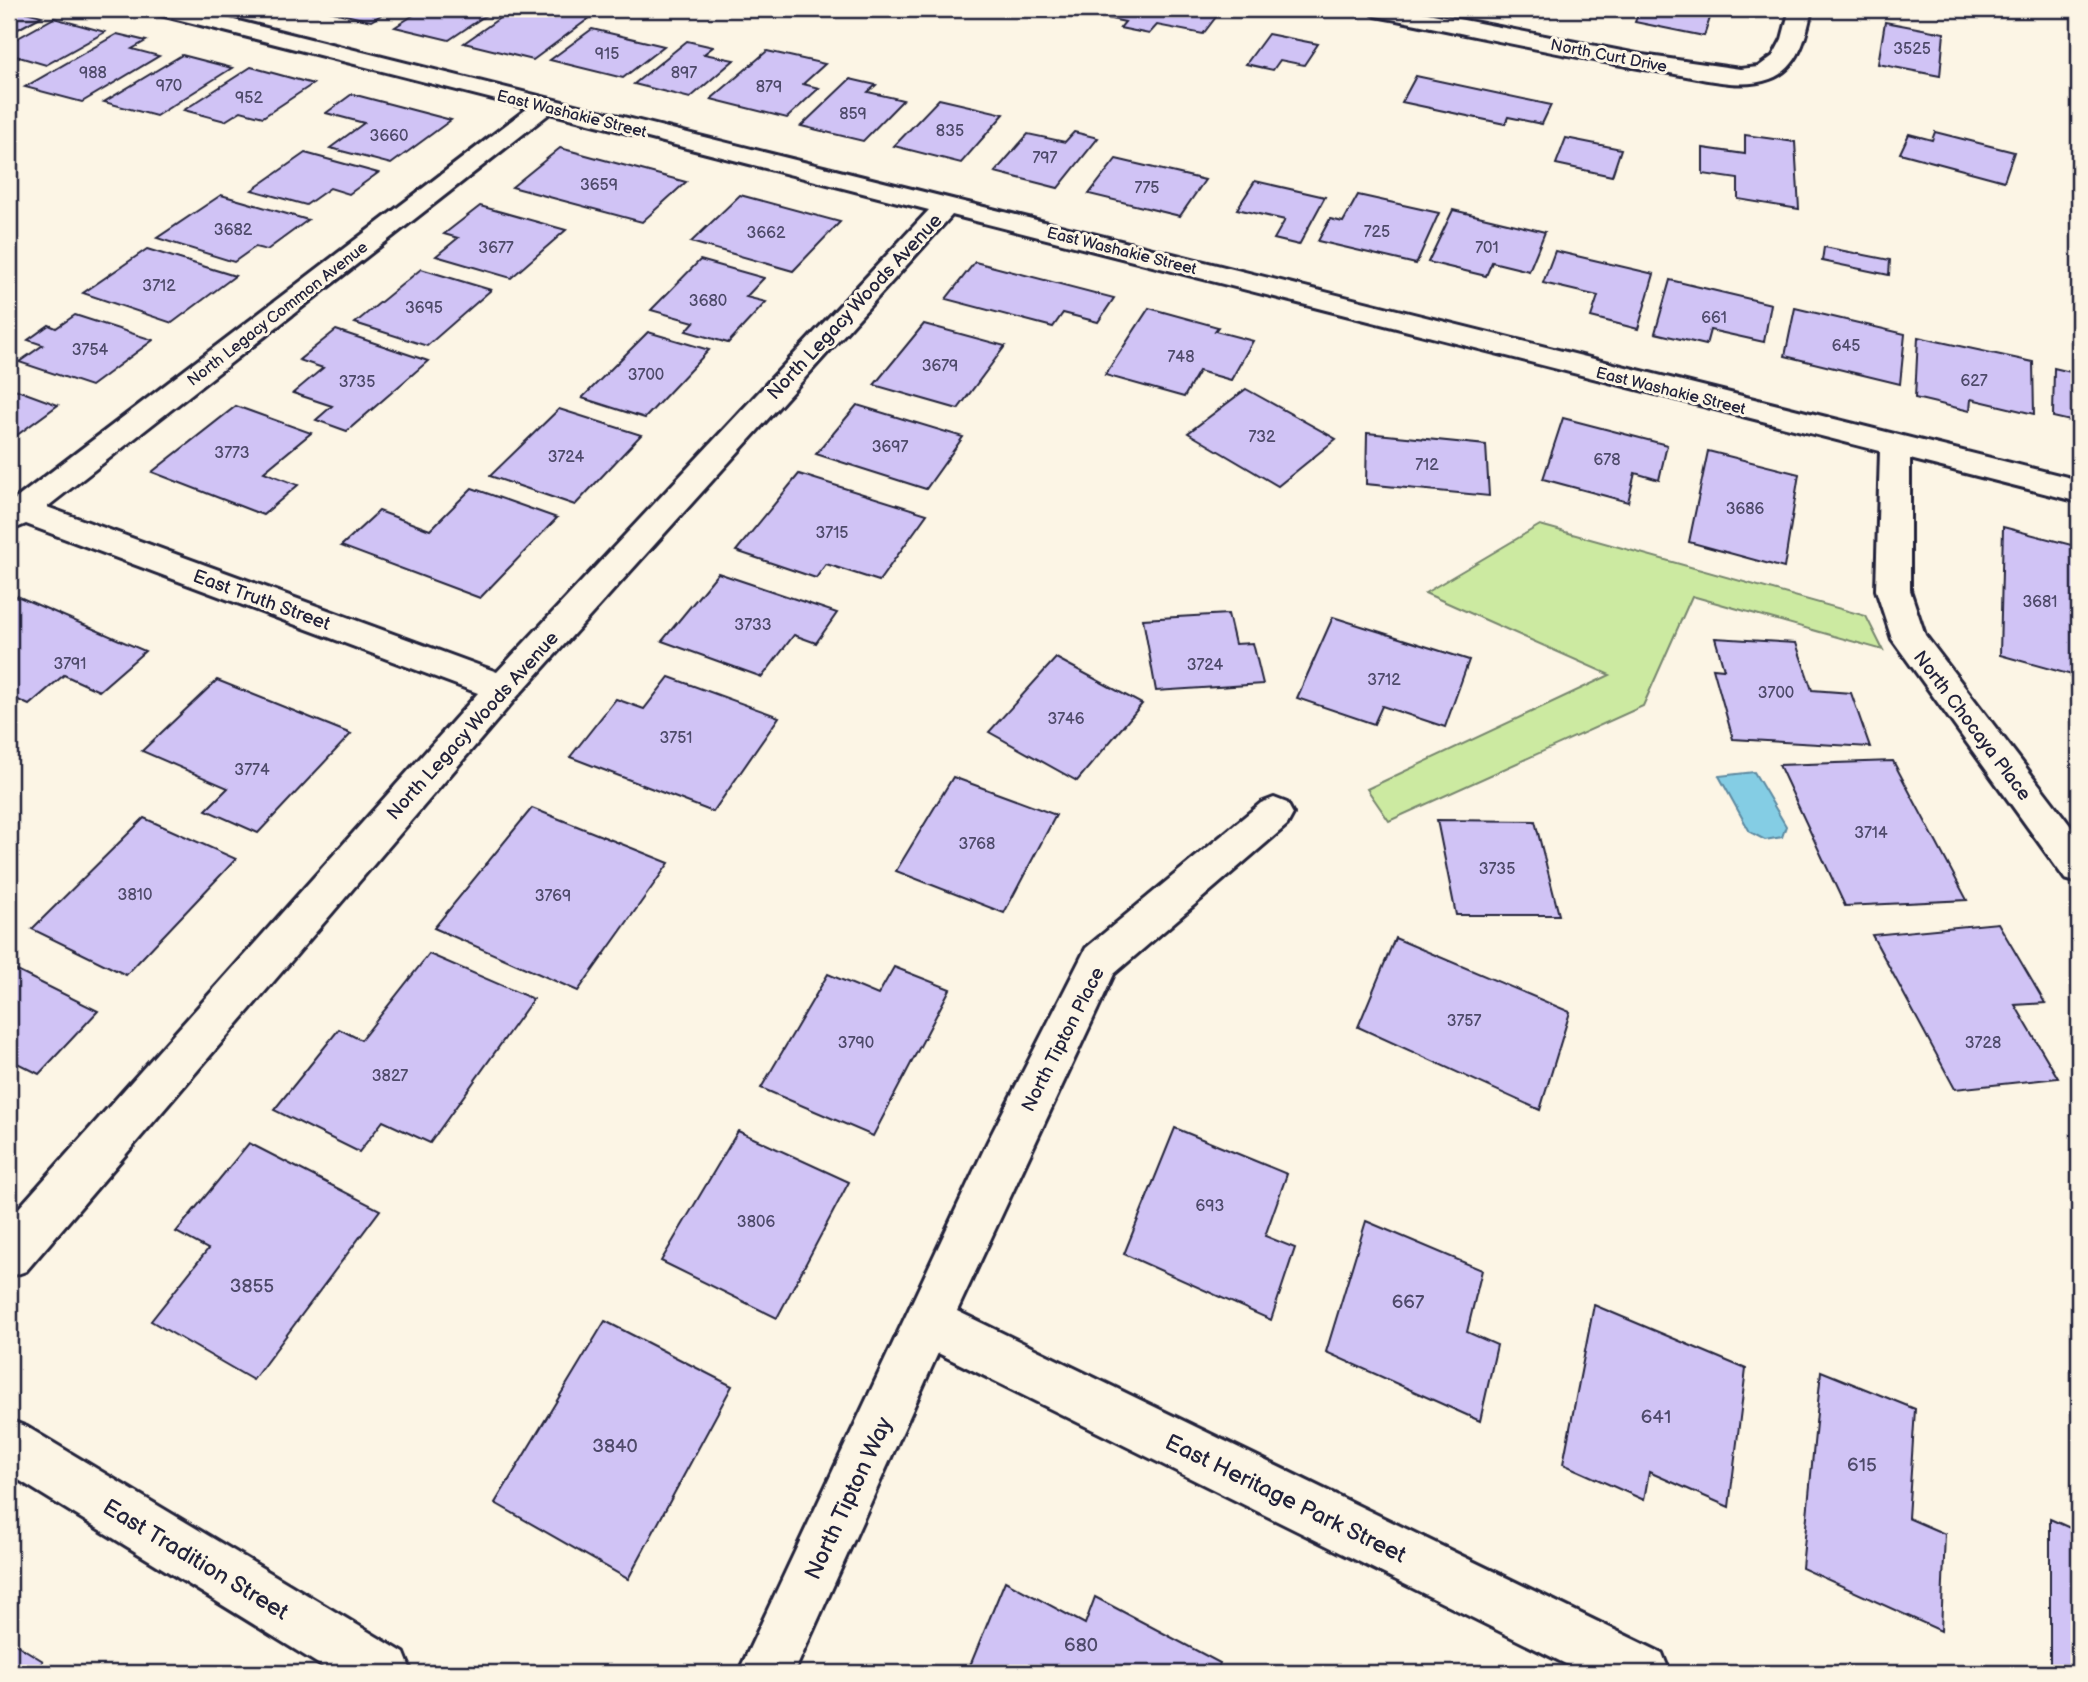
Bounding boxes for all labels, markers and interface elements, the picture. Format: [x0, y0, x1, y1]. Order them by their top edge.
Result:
street label: North Curt Drive [1549, 36, 1669, 77]
house number: 3525 [1893, 40, 1931, 59]
house number: 915 [595, 45, 619, 64]
house number: 988 [79, 64, 107, 83]
house number: 897 [671, 64, 697, 83]
house number: 970 [156, 77, 182, 96]
house number: 879 [756, 78, 782, 97]
street label: East Washakie Street [495, 87, 649, 142]
house number: 952 [235, 89, 263, 108]
house number: 859 [839, 105, 867, 124]
house number: 835 [936, 122, 964, 141]
house number: 3660 [370, 127, 408, 146]
house number: 797 [1033, 149, 1058, 168]
house number: 3659 [580, 176, 618, 195]
house number: 775 [1135, 179, 1159, 198]
street label: North Legacy Woods Avenue [763, 209, 947, 405]
house number: 3682 [214, 221, 253, 240]
house number: 725 [1364, 223, 1390, 242]
house number: 3662 [747, 224, 786, 243]
street label: East Washakie Street [1045, 224, 1199, 279]
street label: North Legacy Common Avenue [184, 238, 372, 391]
house number: 3677 [478, 239, 514, 258]
house number: 701 [1475, 239, 1499, 258]
house number: 3712 [142, 277, 176, 296]
house number: 3680 [689, 292, 727, 311]
house number: 3695 [405, 299, 443, 318]
house number: 661 [1701, 309, 1727, 328]
house number: 645 [1832, 337, 1860, 356]
house number: 3754 [72, 341, 109, 360]
house number: 748 [1168, 348, 1194, 367]
house number: 3679 [922, 357, 958, 376]
street label: East Washakie Street [1594, 364, 1748, 419]
house number: 3700 [628, 366, 664, 385]
house number: 627 [1960, 372, 1988, 391]
house number: 3735 [339, 373, 375, 392]
house number: 732 [1248, 428, 1276, 447]
house number: 3697 [872, 438, 908, 457]
house number: 3773 [214, 444, 250, 463]
house number: 3724 [548, 448, 585, 467]
house number: 678 [1594, 451, 1620, 470]
house number: 712 [1415, 456, 1439, 475]
house number: 3686 [1726, 500, 1765, 519]
house number: 3715 [815, 524, 849, 543]
street label: East Truth Street [190, 565, 333, 636]
house number: 3681 [2022, 593, 2058, 612]
house number: 3733 [734, 616, 772, 635]
street label: North Legacy Woods Avenue [382, 627, 564, 825]
street label: North Chocaya Place [1908, 647, 2036, 805]
house number: 3791 [53, 655, 87, 674]
house number: 3724 [1187, 656, 1224, 675]
house number: 3712 [1367, 671, 1401, 690]
house number: 3700 [1758, 684, 1794, 703]
house number: 3746 [1047, 710, 1085, 729]
house number: 3751 [659, 729, 693, 748]
house number: 3774 [234, 761, 270, 780]
house number: 3714 [1854, 824, 1888, 843]
house number: 3768 [959, 835, 995, 854]
house number: 3735 [1479, 860, 1515, 879]
house number: 3810 [118, 886, 152, 905]
house number: 3769 [535, 887, 571, 906]
street label: North Tipton Place [1017, 964, 1110, 1116]
house number: 3757 [1447, 1012, 1481, 1031]
house number: 3790 [838, 1034, 874, 1053]
house number: 3728 [1965, 1034, 2001, 1053]
house number: 3827 [372, 1067, 408, 1086]
house number: 693 [1196, 1197, 1225, 1216]
house number: 3806 [737, 1213, 775, 1232]
house number: 3855 [230, 1275, 274, 1298]
house number: 667 [1392, 1291, 1425, 1314]
house number: 641 [1641, 1406, 1671, 1429]
street label: North Tipton Way [799, 1412, 899, 1584]
street label: East Heritage Park Street [1161, 1428, 1411, 1569]
house number: 3840 [592, 1435, 638, 1458]
house number: 615 [1847, 1454, 1877, 1477]
street label: East Tradition Street [98, 1493, 293, 1626]
house number: 680 [1064, 1634, 1098, 1657]

